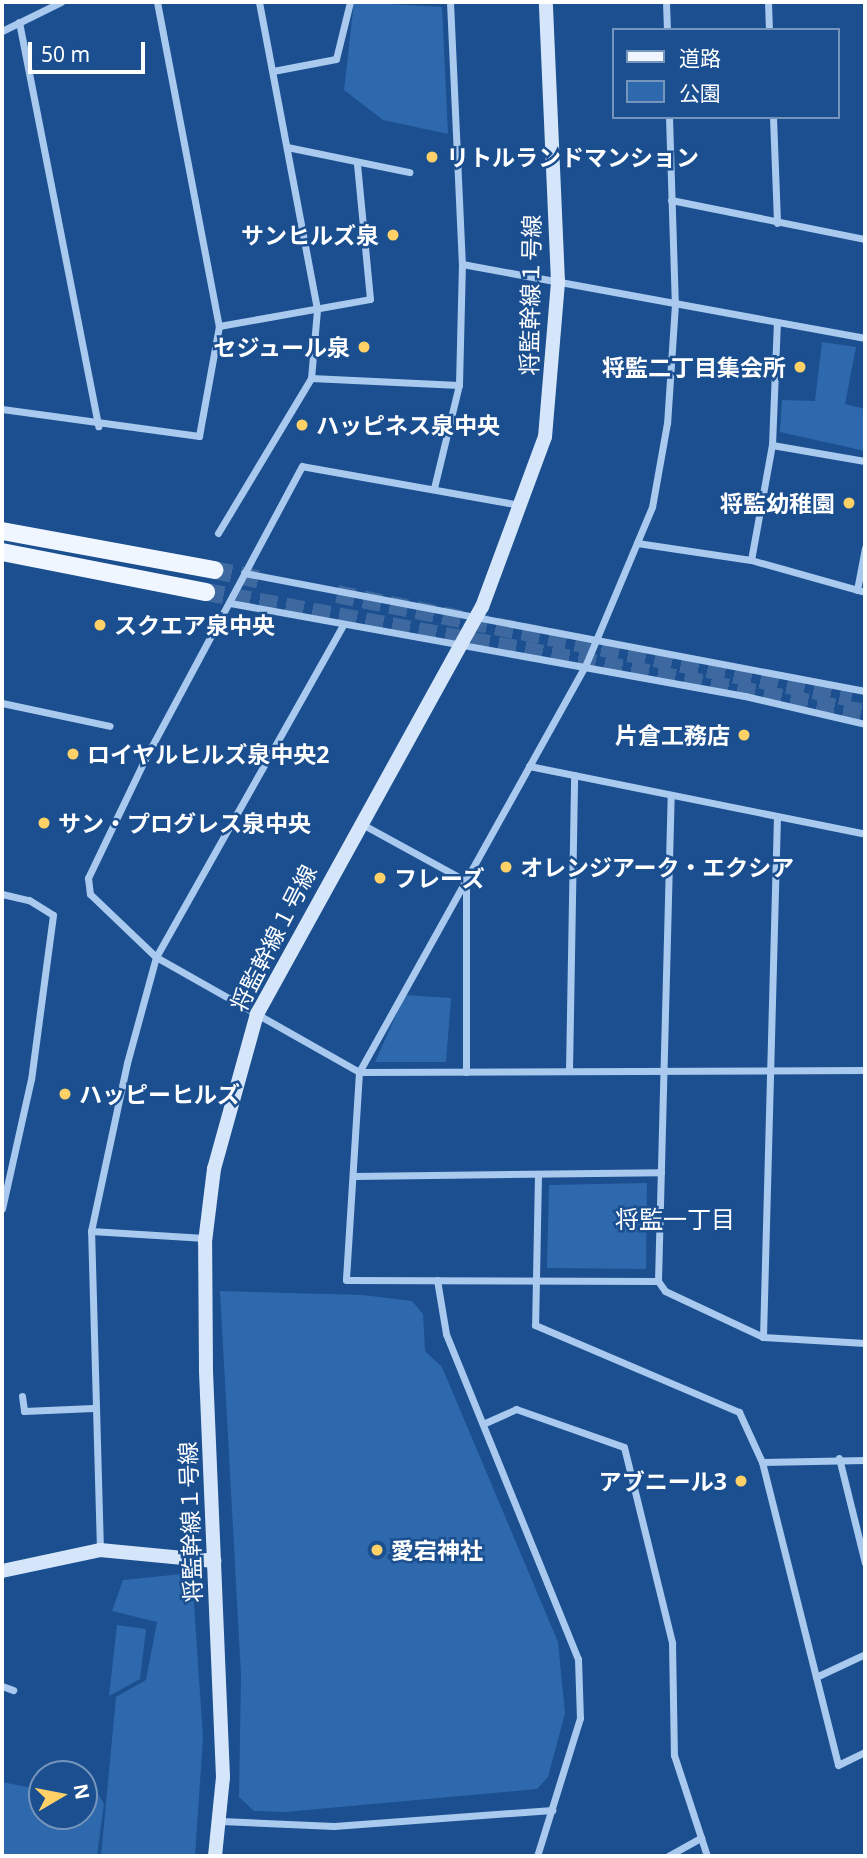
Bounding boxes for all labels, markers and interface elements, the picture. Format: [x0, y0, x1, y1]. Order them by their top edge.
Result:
scale bar [32, 28, 149, 72]
legend [612, 28, 839, 119]
text: 50 m [41, 40, 90, 68]
text: 道路 [679, 44, 721, 72]
text: 公園 [679, 79, 721, 107]
place label: リトルランドマンション [446, 143, 699, 171]
marker: リトルランドマンション [424, 149, 440, 165]
street label: 将監幹線１号線 [515, 214, 545, 376]
place label: サンヒルズ泉 [241, 221, 379, 249]
marker: サンヒルズ泉 [385, 227, 401, 243]
place label: セジュール泉 [212, 333, 350, 361]
marker: セジュール泉 [356, 339, 372, 355]
place label: 将監二丁目集会所 [602, 353, 786, 381]
marker: 将監二丁目集会所 [792, 359, 808, 375]
place label: ハッピネス泉中央 [316, 411, 500, 439]
marker: ハッピネス泉中央 [294, 417, 310, 433]
place label: 将監幼稚園 [720, 489, 835, 517]
marker: 将監幼稚園 [841, 495, 857, 511]
place label: スクエア泉中央 [114, 611, 275, 639]
marker: スクエア泉中央 [92, 617, 108, 633]
place label: 片倉工務店 [615, 721, 730, 749]
marker: 片倉工務店 [736, 727, 752, 743]
place label: ロイヤルヒルズ泉中央2 [87, 740, 330, 768]
marker: ロイヤルヒルズ泉中央2 [65, 746, 81, 762]
place label: サン・プログレス泉中央 [58, 809, 311, 837]
marker: サン・プログレス泉中央 [36, 815, 52, 831]
place label: オレンジアーク・エクシア [520, 853, 794, 881]
marker: オレンジアーク・エクシア [498, 859, 514, 875]
street label: 将監幹線１号線 [224, 860, 322, 1016]
place label: フレーズ [394, 864, 486, 892]
marker: フレーズ [372, 870, 388, 886]
place label: ハッピーヒルズ [79, 1080, 240, 1108]
marker: ハッピーヒルズ [57, 1086, 73, 1102]
district label: 将監一丁目 [615, 1205, 735, 1233]
street label: 将監幹線１号線 [173, 1441, 207, 1603]
place label: アブニール3 [599, 1467, 727, 1495]
marker: アブニール3 [733, 1473, 749, 1489]
place label: 愛宕神社 [391, 1536, 483, 1564]
marker: 愛宕神社 [369, 1542, 385, 1558]
north arrow [28, 1760, 98, 1830]
text: N [68, 1782, 96, 1802]

